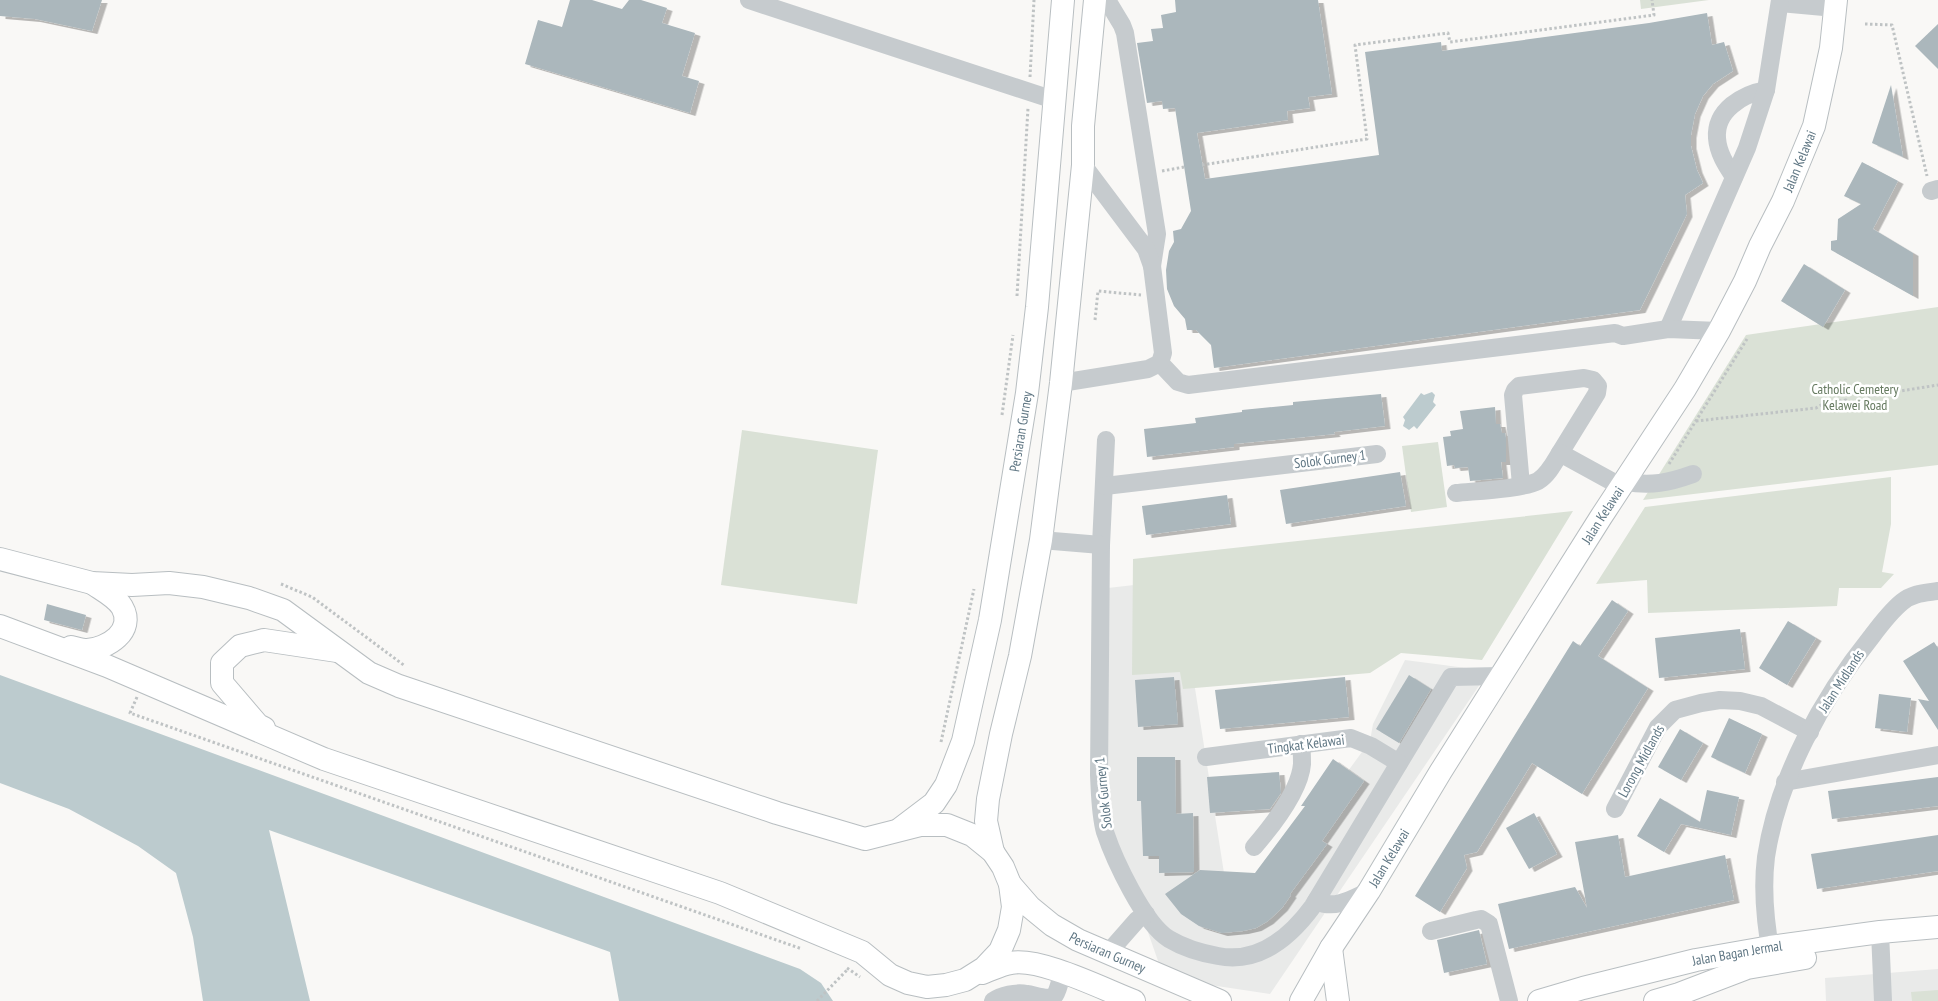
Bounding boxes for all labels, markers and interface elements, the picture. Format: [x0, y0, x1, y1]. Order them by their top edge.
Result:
street label: Jalan Kelawai [1778, 128, 1820, 195]
park label: Catholic Cemetery Kelawei Road [1811, 380, 1899, 414]
street label: Persiaran Gurney [1005, 389, 1036, 473]
street label: Solok Gurney 1 [1293, 446, 1367, 472]
street label: Jalan Kelawai [1577, 483, 1628, 548]
street label: Jalan Midlands [1814, 646, 1868, 716]
street label: Lorong Midlands [1614, 721, 1668, 800]
street label: Tingkat Kelawai [1267, 730, 1345, 758]
street label: Solok Gurney 1 [1090, 756, 1116, 830]
street label: Jalan Kelawai [1364, 825, 1413, 891]
street label: Persiaran Gurney [1066, 928, 1149, 977]
street label: Jalan Bagan Jermal [1689, 936, 1784, 970]

